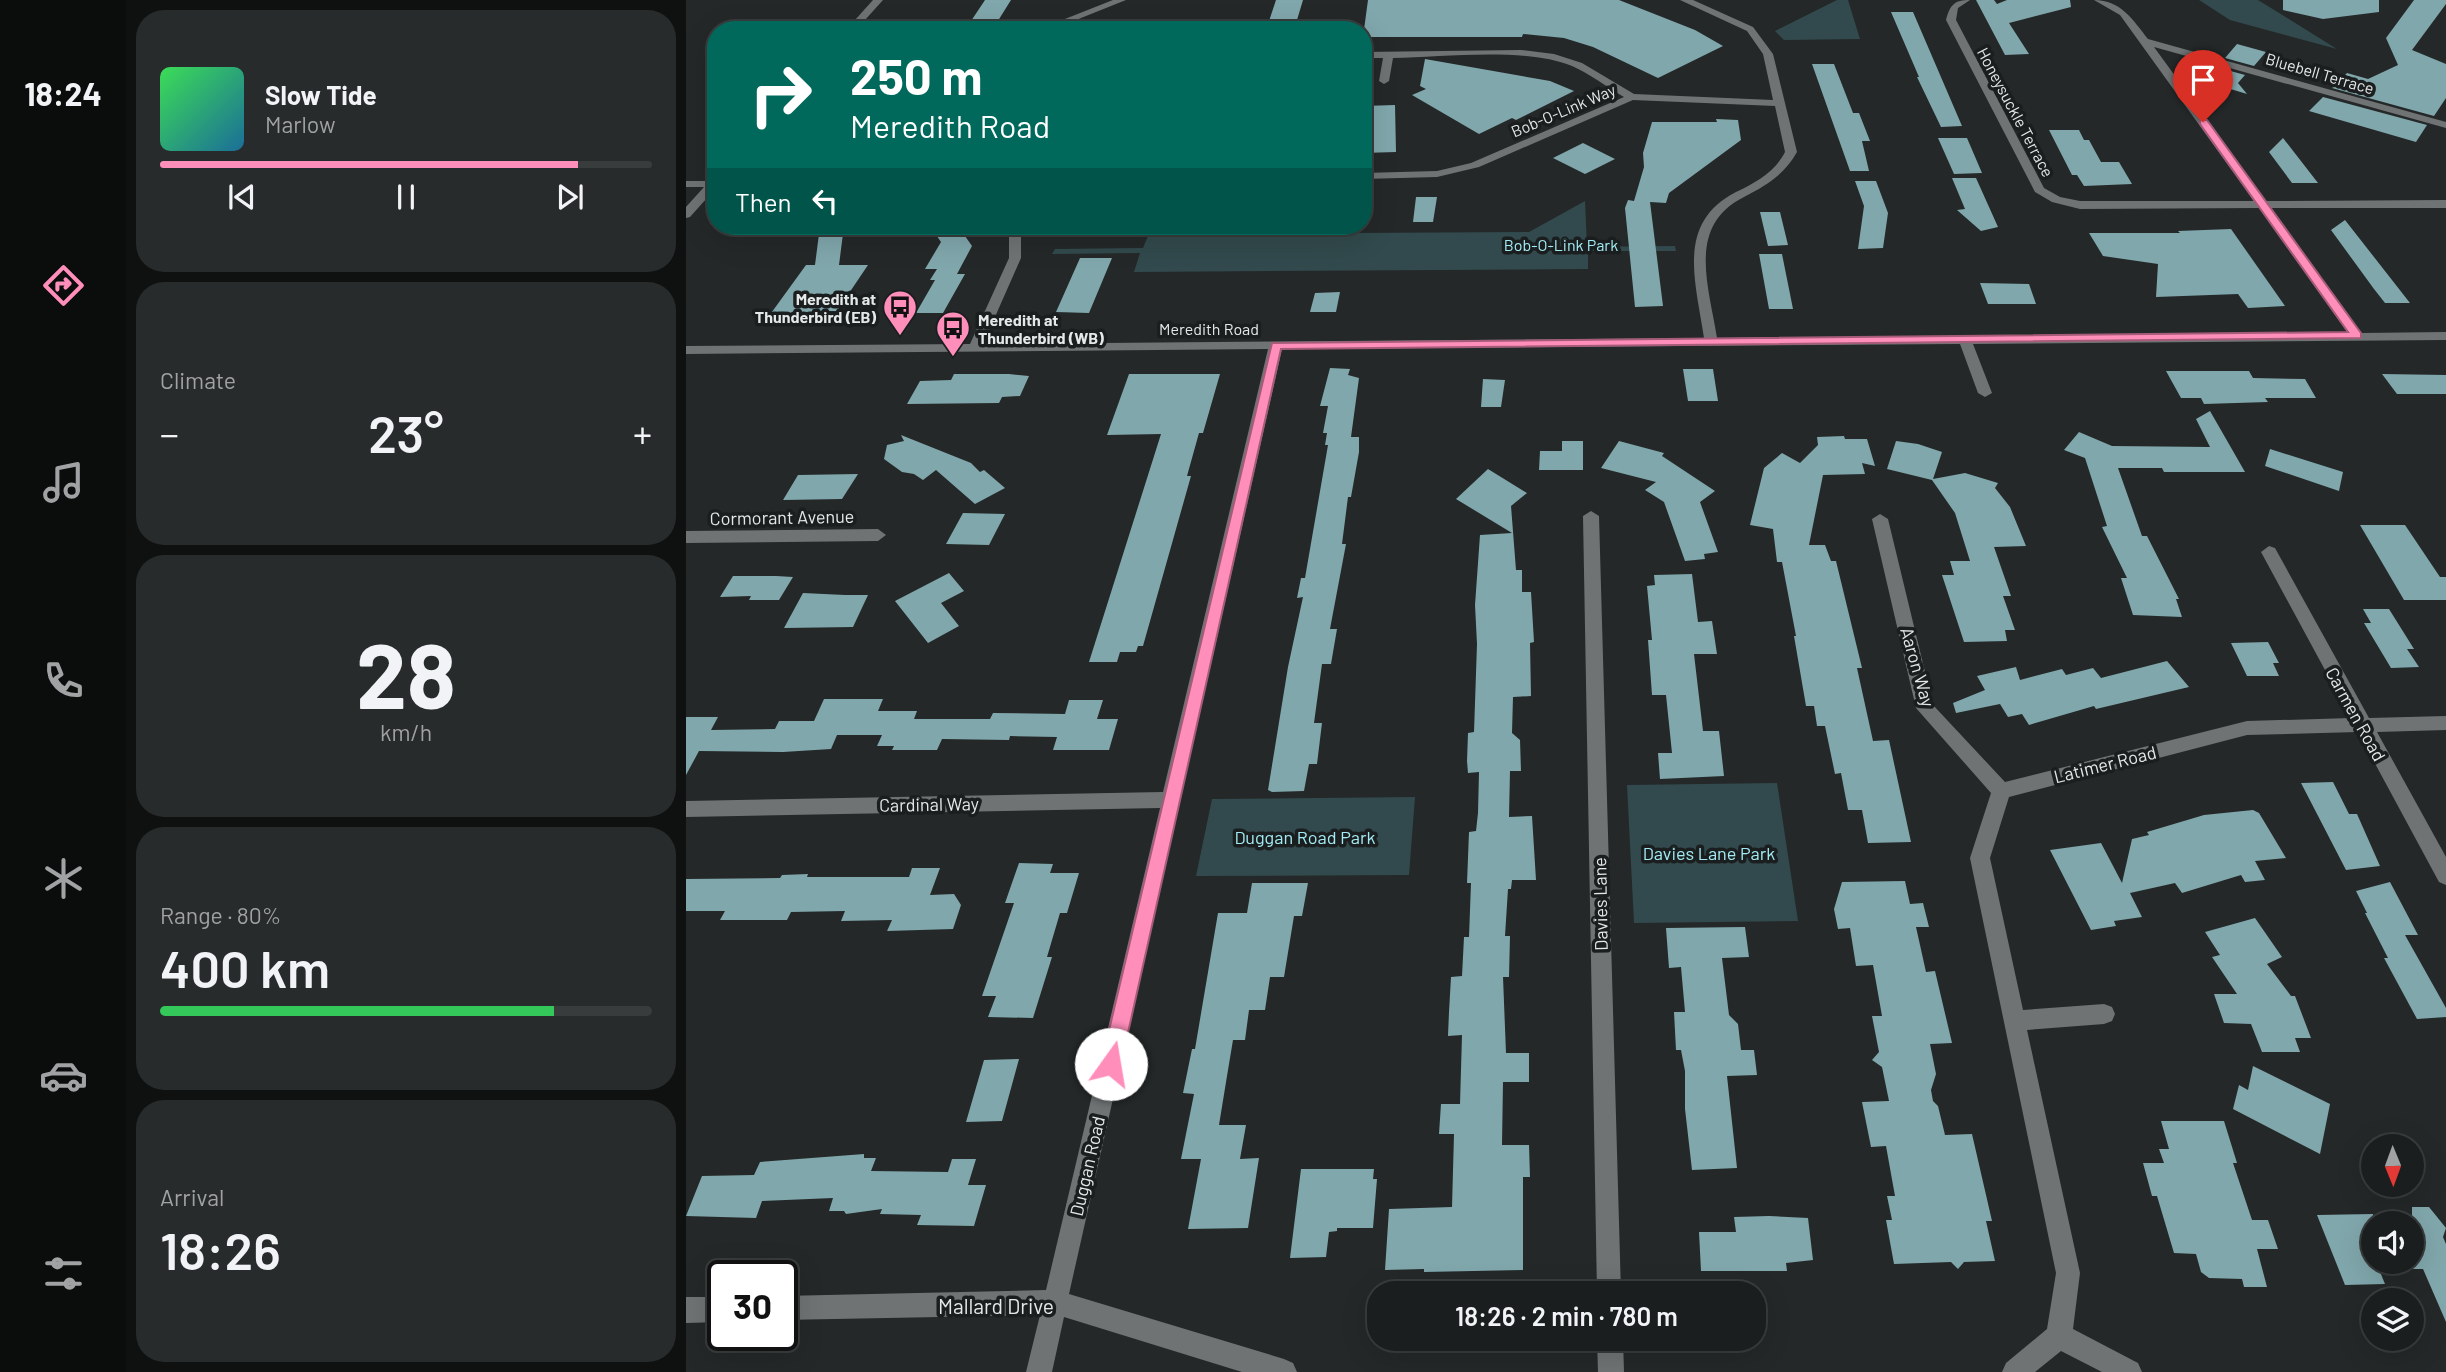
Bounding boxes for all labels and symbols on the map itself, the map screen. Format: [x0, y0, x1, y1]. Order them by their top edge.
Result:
street label: Honeysuckle Terrace [1974, 44, 2058, 180]
street label: Bluebell Terrace [2264, 48, 2376, 98]
pin [2173, 50, 2233, 122]
street label: Bob-O-Link Way [1508, 79, 1619, 141]
park label: Bob-O-Link Park [1504, 235, 1618, 254]
bus stop icon: Meredith at Thunderbird (EB) [881, 288, 919, 337]
place label: Meredith at Thunderbird (EB) [755, 289, 876, 326]
bus stop icon: Meredith at Thunderbird (WB) [934, 309, 972, 358]
place label: Meredith at Thunderbird (WB) [978, 310, 1104, 347]
street label: Meredith Road [1159, 319, 1259, 338]
street label: Cormorant Avenue [710, 505, 854, 529]
street label: Aaron Way [1896, 625, 1940, 709]
street label: Carmen Road [2321, 663, 2391, 765]
street label: Latimer Road [2051, 741, 2159, 787]
street label: Cardinal Way [879, 792, 979, 816]
park label: Duggan Road Park [1234, 826, 1376, 848]
park label: Davies Lane Park [1643, 842, 1775, 864]
street label: Davies Lane [1588, 857, 1612, 951]
position arrow [1074, 1027, 1148, 1101]
street label: Duggan Road [1065, 1114, 1109, 1218]
north arrow [2361, 1134, 2424, 1197]
speed limit sign: 30 [707, 1260, 798, 1351]
street label: Mallard Drive [938, 1293, 1054, 1318]

